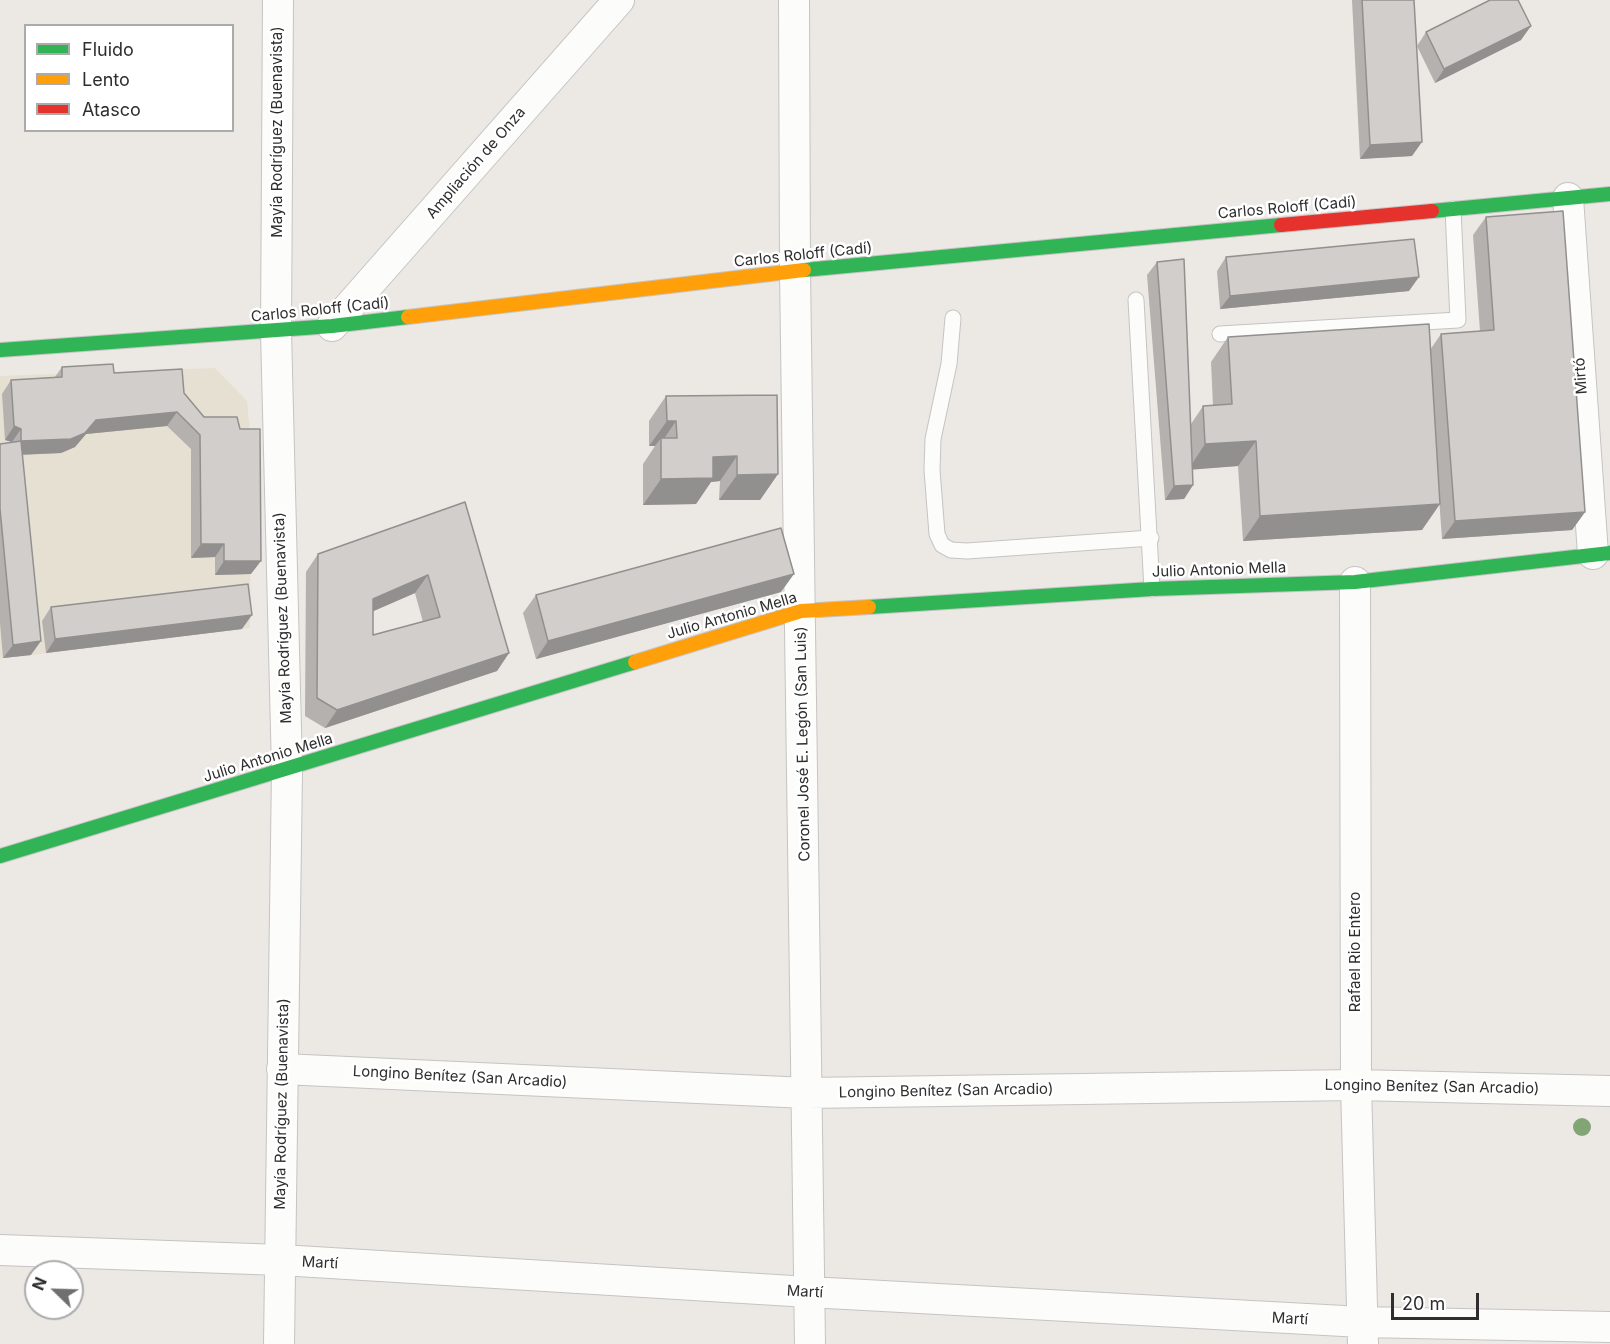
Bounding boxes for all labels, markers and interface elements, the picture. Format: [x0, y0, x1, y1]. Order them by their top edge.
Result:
legend [24, 24, 234, 132]
street label: Mayía Rodríguez (Buenavista) [268, 26, 286, 238]
text: Fluido [82, 39, 134, 60]
text: Lento [82, 69, 130, 90]
text: Atasco [82, 99, 141, 120]
street label: Ampliación de Onza [423, 104, 529, 222]
street label: Carlos Roloff (Cadí) [1217, 193, 1357, 223]
street label: Carlos Roloff (Cadí) [733, 239, 873, 271]
street label: Carlos Roloff (Cadí) [250, 294, 390, 326]
street label: Mirtó [1571, 357, 1591, 395]
street label: Mayía Rodríguez (Buenavista) [270, 512, 296, 724]
street label: Julio Antonio Mella [1151, 559, 1287, 581]
street label: Julio Antonio Mella [665, 589, 799, 643]
street label: Coronel José E. Legón (San Luis) [792, 626, 814, 862]
street label: Julio Antonio Mella [201, 730, 335, 786]
street label: Rafael Rio Entero [1346, 892, 1364, 1012]
street label: Mayía Rodríguez (Buenavista) [271, 998, 293, 1210]
street label: Longino Benítez (San Arcadio) [352, 1062, 568, 1092]
street label: Longino Benítez (San Arcadio) [1325, 1076, 1539, 1098]
street label: Longino Benítez (San Arcadio) [839, 1080, 1053, 1102]
street label: Martí [301, 1253, 339, 1273]
north arrow [24, 1260, 84, 1320]
text: N [28, 1274, 51, 1293]
scale bar [1394, 1281, 1482, 1319]
street label: Martí [786, 1282, 824, 1302]
text: 20 m [1402, 1293, 1445, 1314]
street label: Martí [1271, 1309, 1309, 1329]

